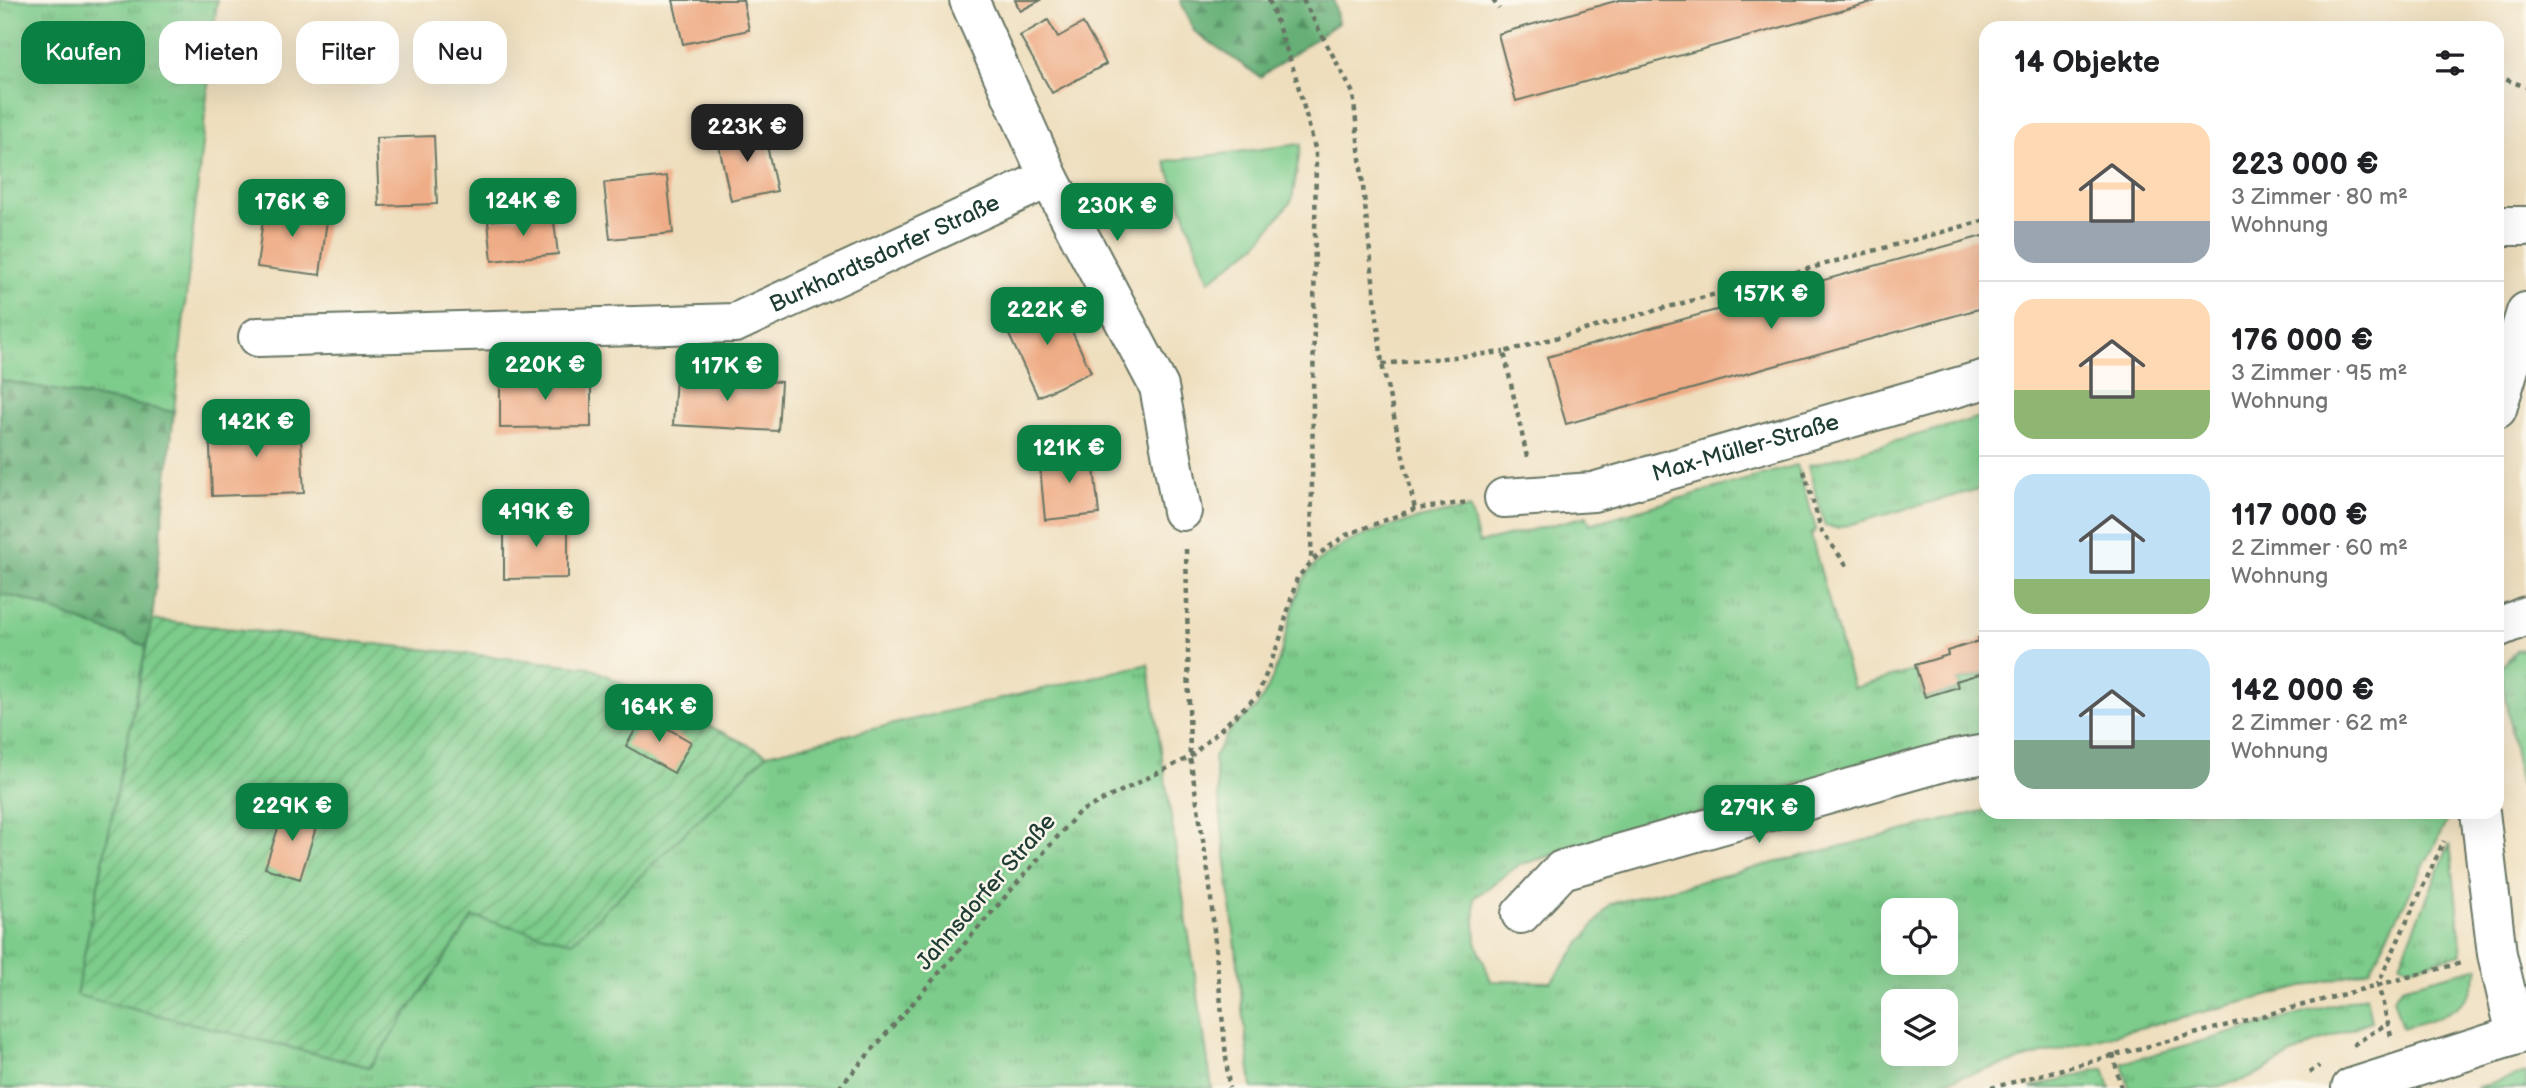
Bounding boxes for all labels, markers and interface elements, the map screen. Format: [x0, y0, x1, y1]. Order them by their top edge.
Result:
chip: Kaufen [21, 21, 145, 84]
chip: Mieten [159, 21, 282, 84]
chip: Filter [296, 21, 399, 84]
chip: Neu [413, 21, 507, 84]
icon: filters [2431, 44, 2469, 82]
text: 14 Objekte [2014, 45, 2160, 81]
pin: 223K € [690, 104, 804, 164]
text: 223K € [707, 113, 787, 141]
text: 223 000 € [2231, 147, 2379, 183]
icon: home [2070, 151, 2154, 235]
pin: 124K € [466, 178, 580, 238]
pin: 176K € [235, 180, 349, 239]
text: 3 Zimmer · 80 m² [2231, 183, 2408, 211]
pin: 230K € [1060, 184, 1174, 243]
text: 124K € [485, 187, 561, 215]
text: 176K € [254, 188, 330, 216]
street label: Burkhardtsdorfer Straße [765, 189, 1004, 319]
text: 230K € [1077, 192, 1157, 220]
text: Wohnung [2231, 211, 2328, 239]
pin: 157K € [1714, 272, 1828, 331]
text: 157K € [1734, 280, 1808, 308]
pin: 222K € [990, 288, 1104, 347]
text: 222K € [1007, 296, 1087, 324]
text: 176 000 € [2231, 323, 2373, 359]
icon: home [2070, 327, 2154, 411]
pin: 220K € [488, 342, 602, 402]
pin: 117K € [670, 344, 784, 403]
text: 220K € [505, 351, 585, 379]
text: 117K € [691, 352, 763, 380]
text: 3 Zimmer · 95 m² [2231, 359, 2407, 387]
text: Wohnung [2231, 387, 2328, 415]
pin: 142K € [199, 400, 313, 459]
text: 142K € [218, 408, 294, 436]
street label: Max-Müller-Straße [1649, 408, 1842, 488]
pin: 121K € [1012, 426, 1126, 485]
text: 121K € [1033, 434, 1105, 462]
pin: 419K € [479, 490, 593, 549]
text: 419K € [498, 498, 574, 526]
text: 117 000 € [2231, 498, 2368, 534]
icon: home [2070, 502, 2154, 586]
text: 2 Zimmer · 60 m² [2231, 534, 2408, 562]
text: Wohnung [2231, 562, 2328, 590]
text: 142 000 € [2231, 673, 2374, 709]
icon: home [2070, 677, 2154, 761]
pin: 164K € [602, 684, 716, 744]
text: 164K € [621, 693, 697, 721]
text: 2 Zimmer · 62 m² [2231, 709, 2408, 737]
text: Wohnung [2231, 737, 2328, 765]
pin: 229K € [235, 784, 349, 843]
pin: 279K € [1702, 786, 1816, 845]
text: 229K € [252, 792, 332, 820]
text: 279K € [1720, 794, 1798, 822]
street label: Jahnsdorfer Straße [910, 808, 1062, 976]
map controls [1881, 898, 1958, 1066]
button: locate [1881, 898, 1958, 975]
button: layers [1881, 989, 1958, 1066]

